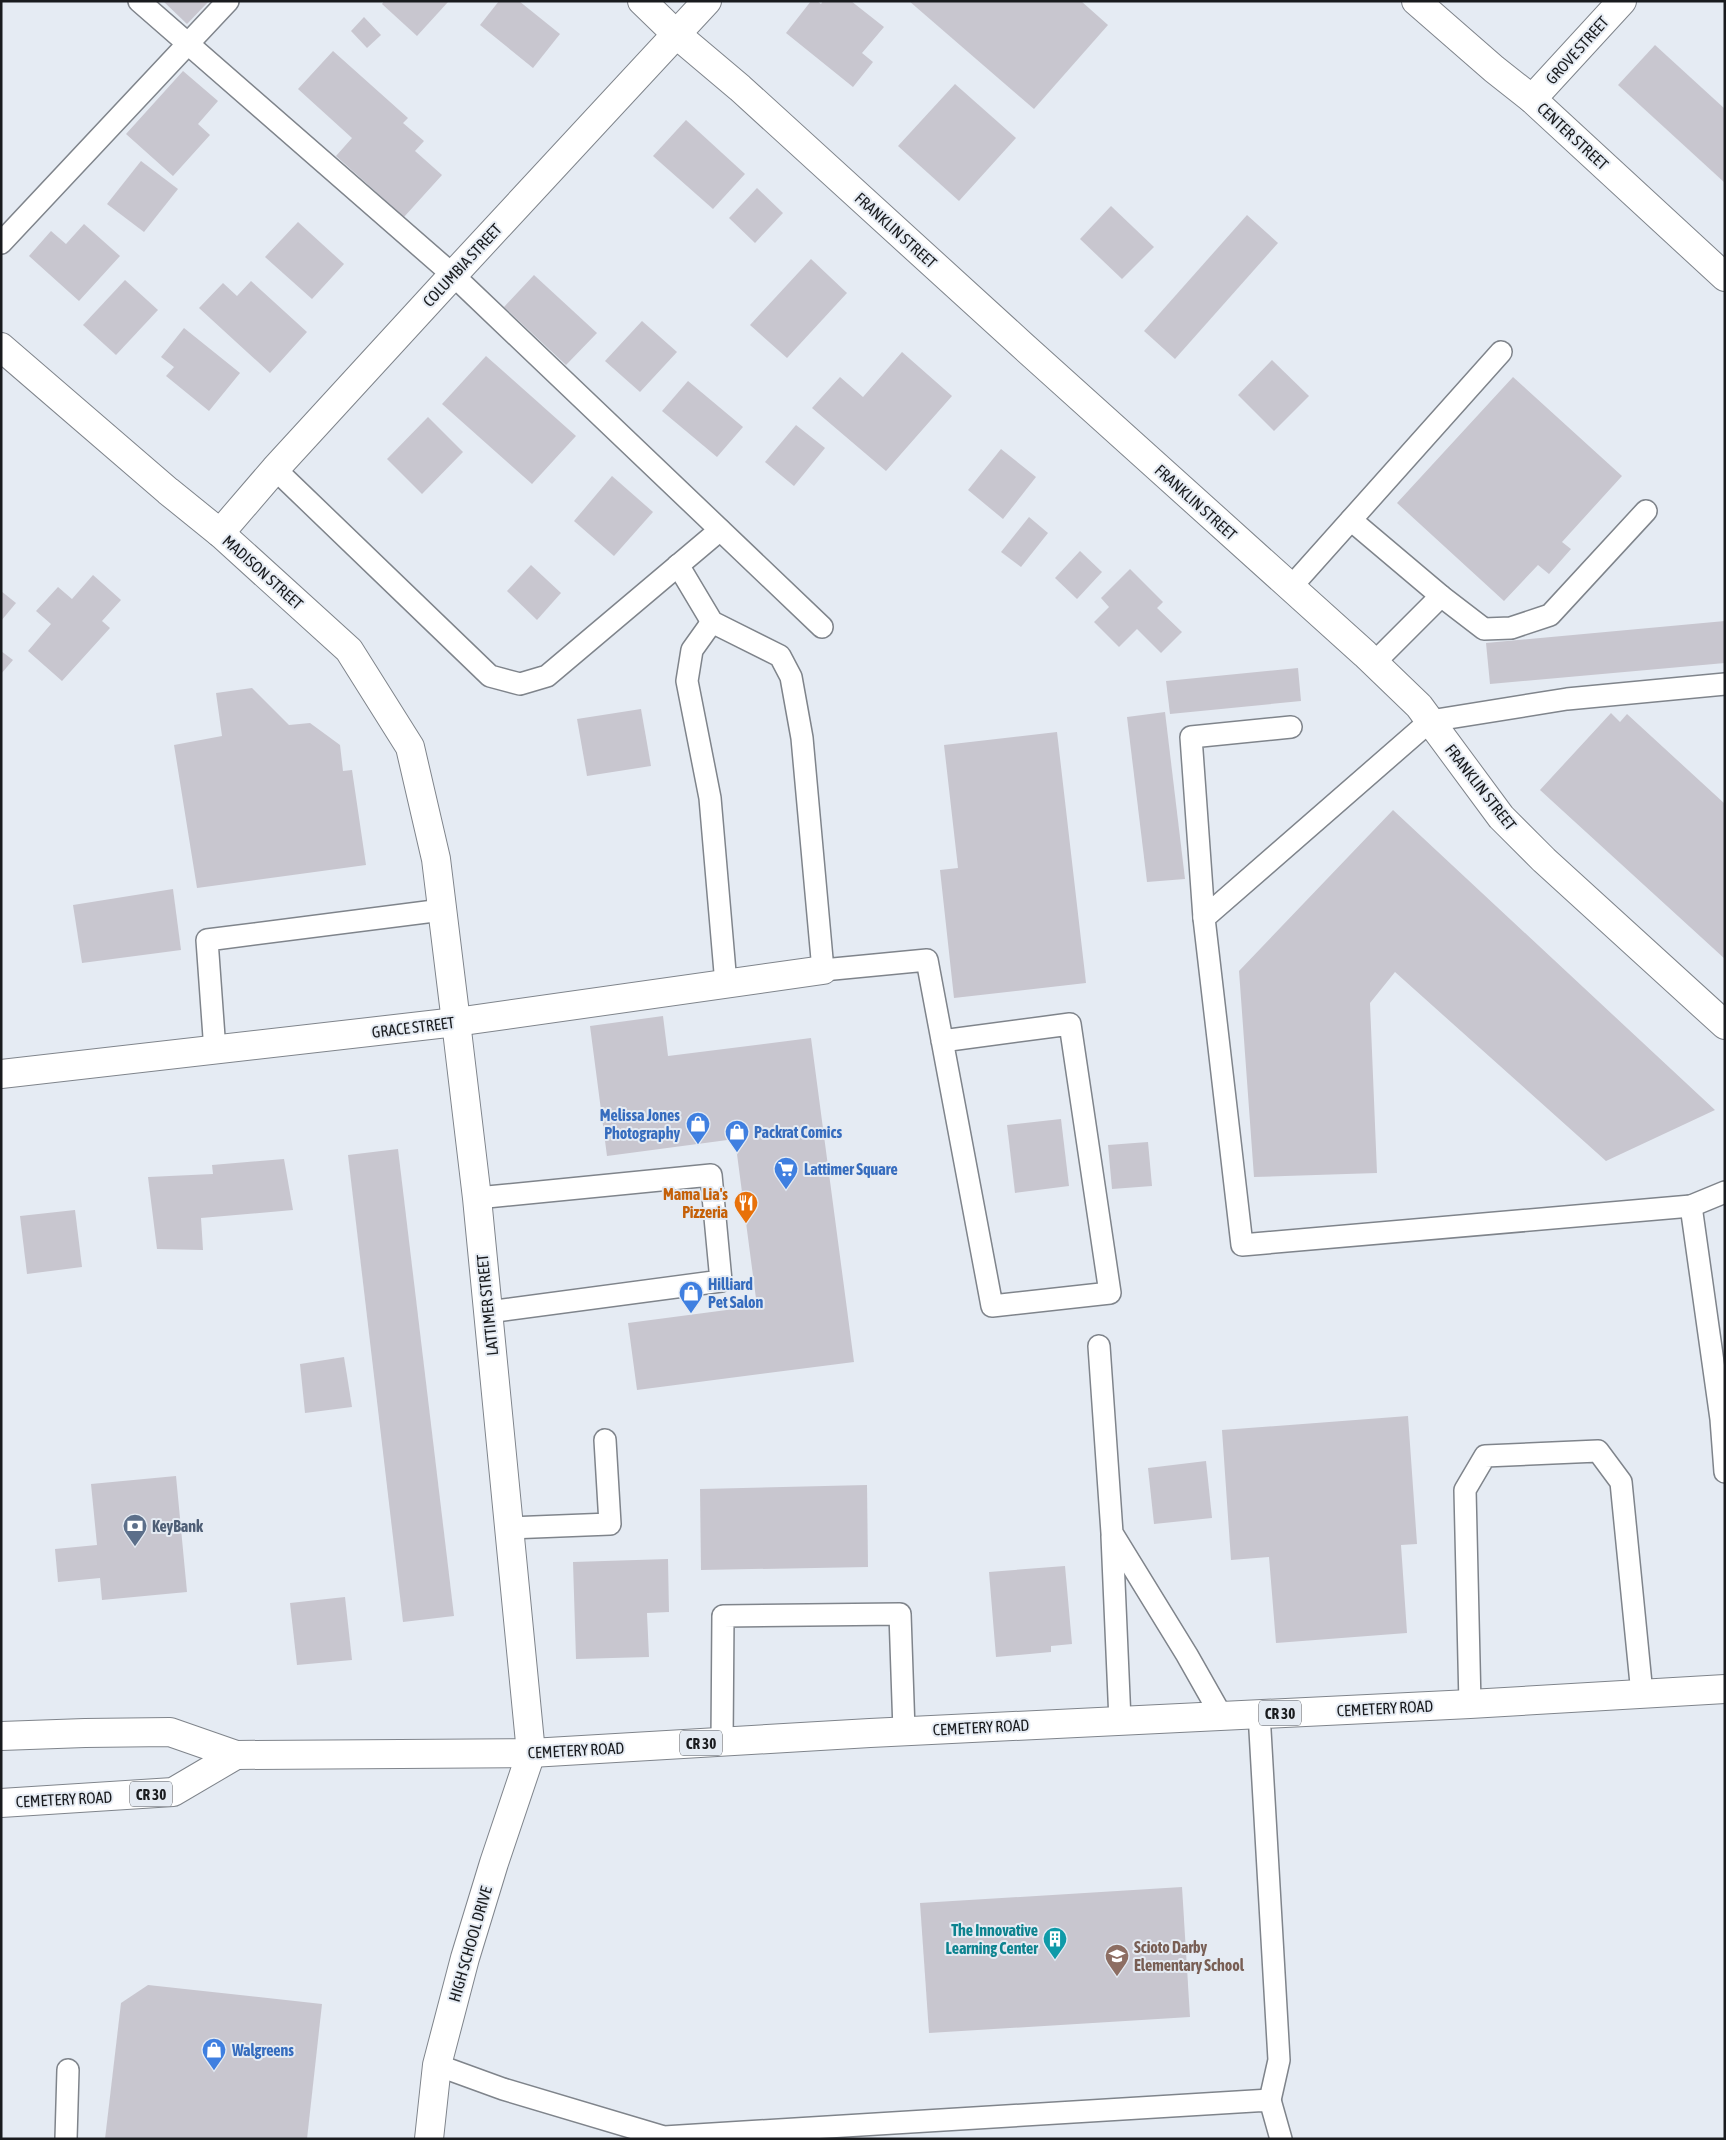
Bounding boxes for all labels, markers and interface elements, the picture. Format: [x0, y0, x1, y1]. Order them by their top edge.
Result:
street label: GROVE STREET [1542, 12, 1612, 88]
street label: CENTER STREET [1534, 99, 1612, 173]
street label: FRANKLIN STREET [851, 189, 941, 271]
street label: COLUMBIA STREET [419, 220, 505, 310]
street label: FRANKLIN STREET [1151, 461, 1241, 543]
street label: MADISON STREET [219, 531, 307, 613]
street label: FRANKLIN STREET [1442, 741, 1520, 833]
street label: GRACE STREET [371, 1013, 455, 1041]
place label: Melissa Jones Photography [600, 1106, 680, 1142]
shop icon: Melissa Jones Photography [685, 1111, 711, 1145]
shop icon: Packrat Comics [724, 1119, 750, 1153]
place label: Packrat Comics [754, 1123, 842, 1141]
supermarket icon: Lattimer Square [773, 1156, 799, 1190]
place label: Lattimer Square [804, 1160, 898, 1178]
place label: Mama Lia's Pizzeria [663, 1185, 728, 1221]
restaurant icon: Mama Lia's Pizzeria [733, 1190, 759, 1224]
street label: LATTIMER STREET [473, 1254, 501, 1356]
place label: Hilliard Pet Salon [708, 1275, 764, 1311]
shop icon: Hilliard Pet Salon [678, 1280, 704, 1314]
bank icon: KeyBank [122, 1513, 148, 1547]
place label: KeyBank [152, 1517, 204, 1535]
street label: CEMETERY ROAD [1336, 1696, 1434, 1720]
road number: CR 30 [1259, 1700, 1301, 1726]
street label: CEMETERY ROAD [932, 1715, 1030, 1739]
road number: CR 30 [680, 1730, 722, 1756]
street label: CEMETERY ROAD [527, 1738, 625, 1762]
road number: CR 30 [130, 1782, 172, 1806]
street label: CEMETERY ROAD [15, 1787, 113, 1811]
street label: HIGH SCHOOL DRIVE [445, 1884, 495, 2004]
place label: The Innovative Learning Center [945, 1921, 1038, 1957]
building icon: The Innovative Learning Center [1042, 1926, 1068, 1960]
place label: Scioto Darby Elementary School [1134, 1938, 1245, 1974]
school or university icon: Scioto Darby Elementary School [1104, 1943, 1130, 1977]
shop icon: Walgreens [201, 2037, 227, 2071]
place label: Walgreens [231, 2041, 294, 2059]

